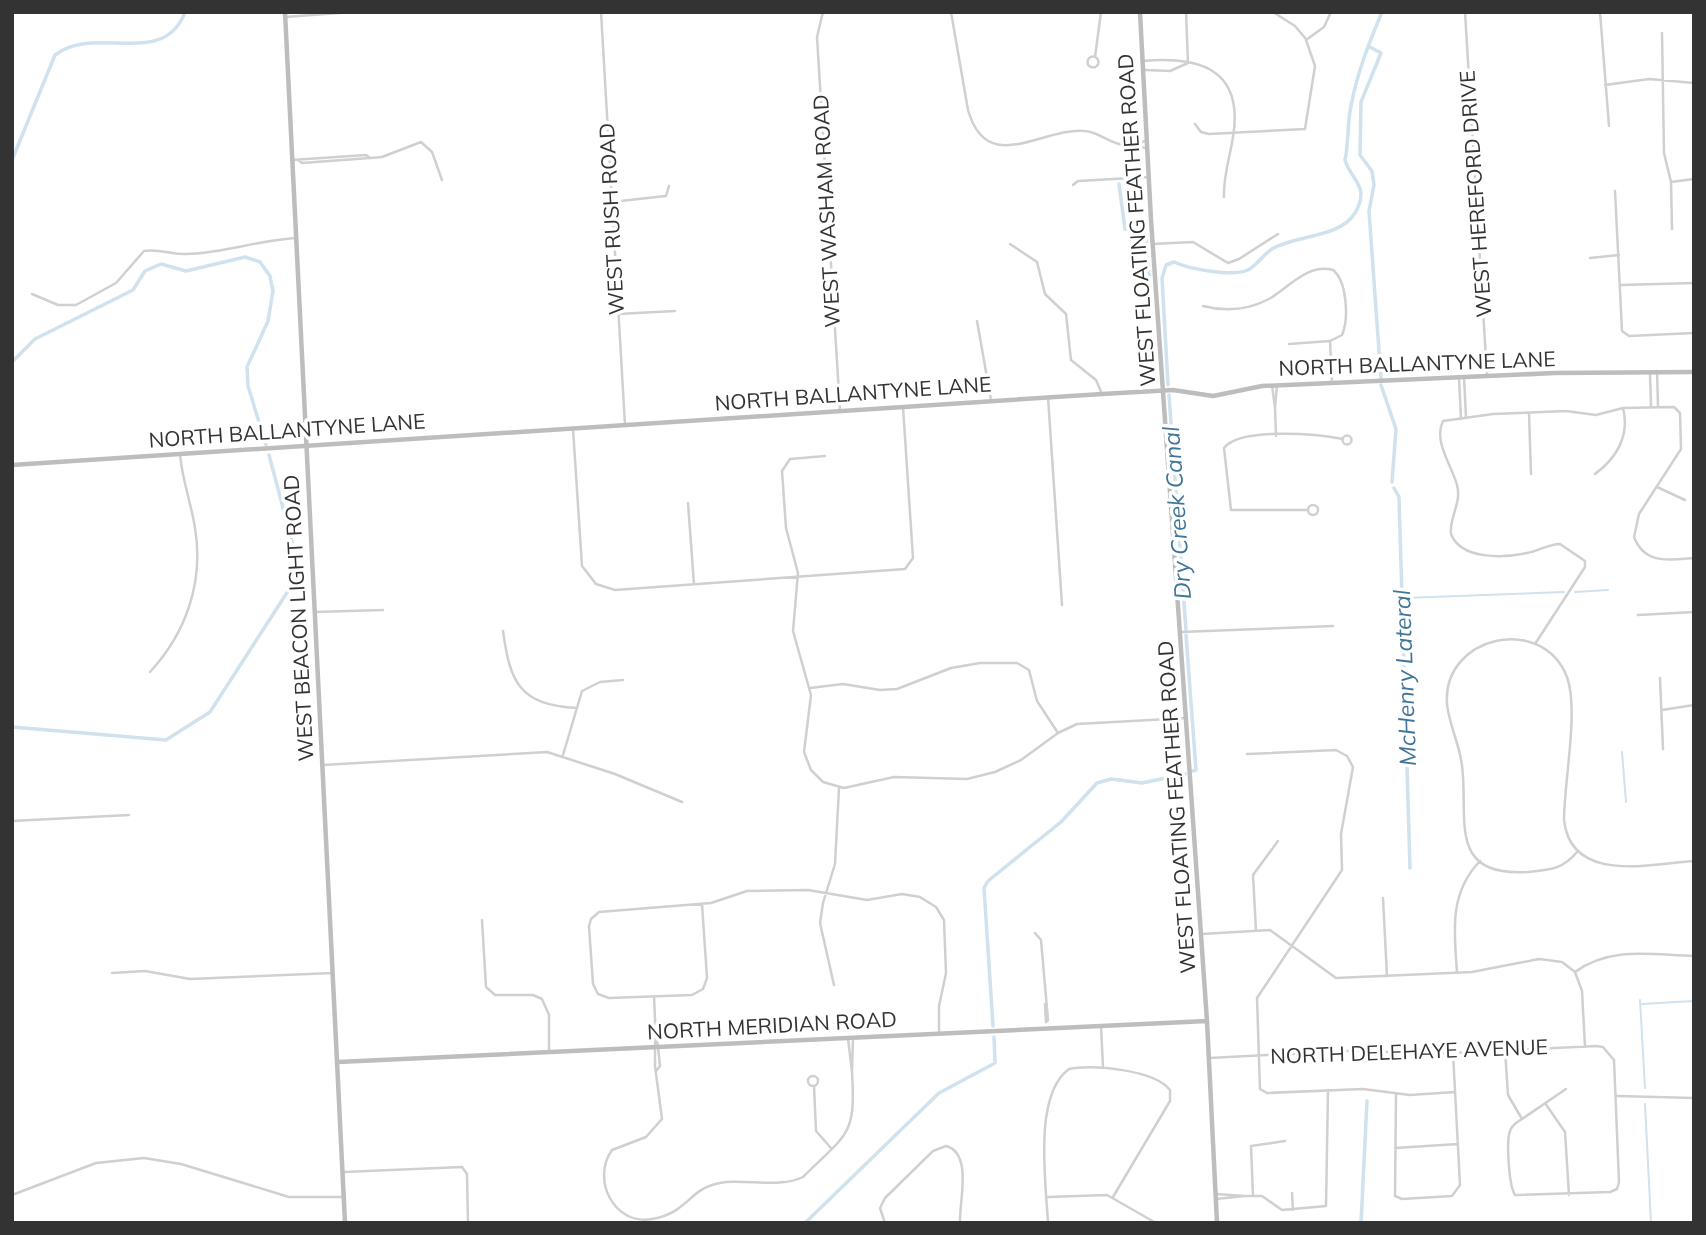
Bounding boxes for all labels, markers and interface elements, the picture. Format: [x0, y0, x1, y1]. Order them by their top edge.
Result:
street label: WEST FLOATING FEATHER ROAD [1111, 53, 1161, 387]
street label: WEST HEREFORD DRIVE [1453, 70, 1497, 319]
street label: WEST WASHAM ROAD [807, 94, 845, 328]
street label: WEST RUSH ROAD [593, 122, 629, 316]
street label: NORTH BALLANTYNE LANE [1278, 345, 1556, 381]
street label: NORTH BALLANTYNE LANE [714, 370, 992, 416]
street label: NORTH BALLANTYNE LANE [148, 407, 426, 453]
water label: Dry Creek Canal [1156, 425, 1197, 600]
street label: WEST BEACON LIGHT ROAD [278, 474, 318, 762]
water label: McHenry Lateral [1387, 589, 1422, 767]
street label: WEST FLOATING FEATHER ROAD [1151, 640, 1201, 974]
street label: NORTH MERIDIAN ROAD [647, 1005, 897, 1045]
street label: NORTH DELEHAYE AVENUE [1270, 1033, 1548, 1069]

